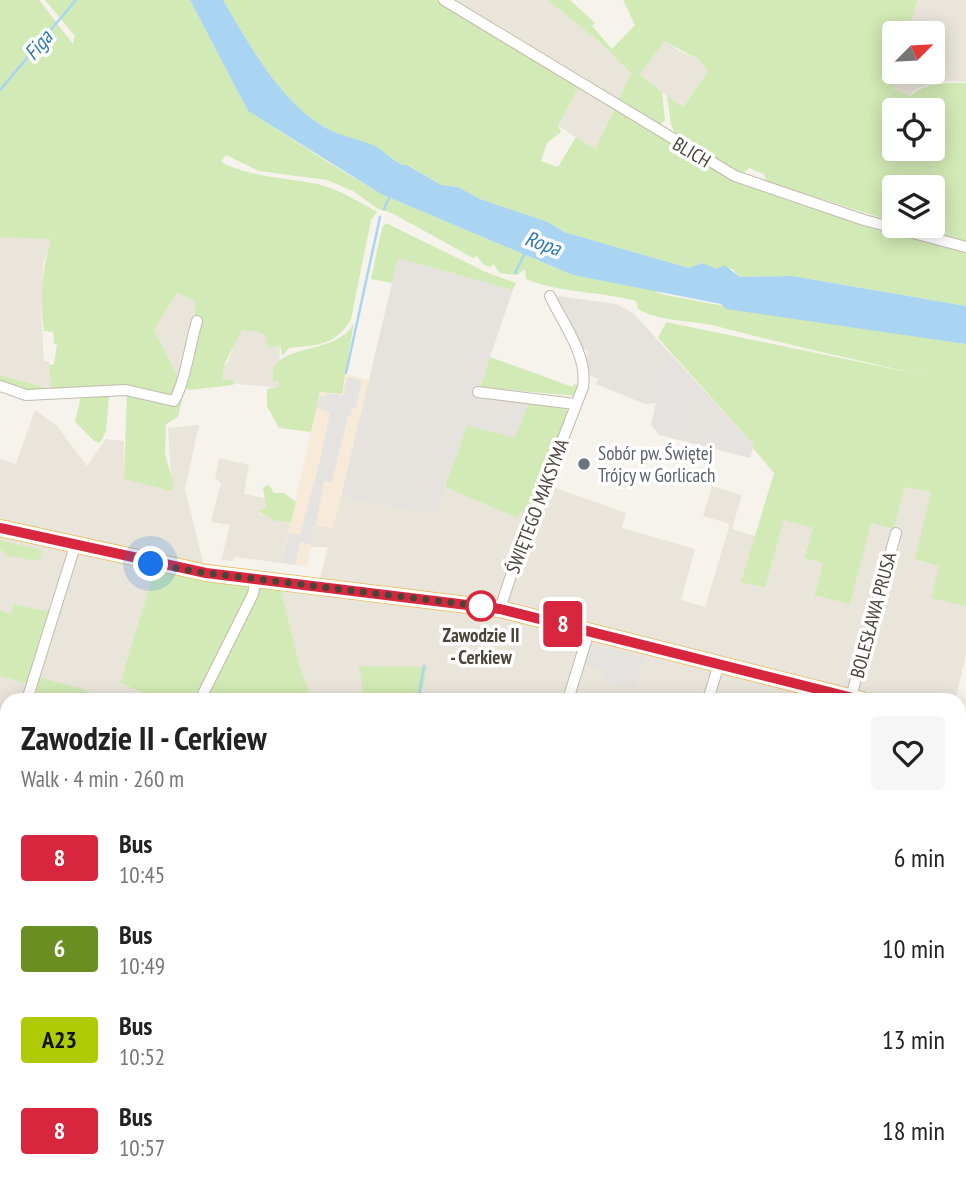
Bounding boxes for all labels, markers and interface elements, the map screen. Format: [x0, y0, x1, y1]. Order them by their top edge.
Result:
north arrow [882, 21, 945, 84]
map controls [882, 21, 945, 238]
water label: Figa [18, 23, 59, 65]
button: locate [882, 98, 945, 161]
street label: BLICH [669, 131, 715, 173]
button: layers [882, 175, 945, 238]
water label: Ropa [522, 224, 566, 262]
street label: ŚWIĘTEGO MAKSYMA [500, 435, 574, 577]
place label: Sobór pw. Świętej Trójcy w Gorlicach [598, 441, 715, 487]
marker: Sobór pw. Świętej Trójcy w Gorlicach [576, 456, 592, 472]
your location [133, 546, 168, 581]
street label: BOLESŁAWA PRUSA [845, 549, 901, 681]
marker: Zawodzie II - Cerkiew [466, 591, 496, 621]
line badge: 8 [540, 601, 586, 647]
text: 8 [557, 608, 569, 639]
place label: Zawodzie II - Cerkiew [443, 623, 519, 669]
text: Zawodzie II - Cerkiew [21, 716, 267, 759]
button: heart [871, 716, 945, 790]
text: Walk · 4 min · 260 m [21, 764, 184, 793]
text: Bus [119, 827, 152, 860]
text: 6 min [894, 841, 945, 874]
text: 8 [54, 842, 65, 873]
text: 10:45 [119, 860, 165, 889]
text: Bus [119, 918, 152, 951]
text: 10 min [882, 932, 945, 965]
text: 6 [54, 933, 65, 964]
text: 10:49 [119, 951, 165, 980]
text: Bus [119, 1009, 152, 1042]
text: 13 min [882, 1023, 945, 1056]
text: A23 [42, 1024, 77, 1055]
text: 10:52 [119, 1042, 165, 1071]
text: Bus [119, 1100, 152, 1133]
text: 18 min [882, 1114, 945, 1147]
text: 8 [54, 1115, 65, 1146]
text: 10:57 [119, 1133, 165, 1162]

